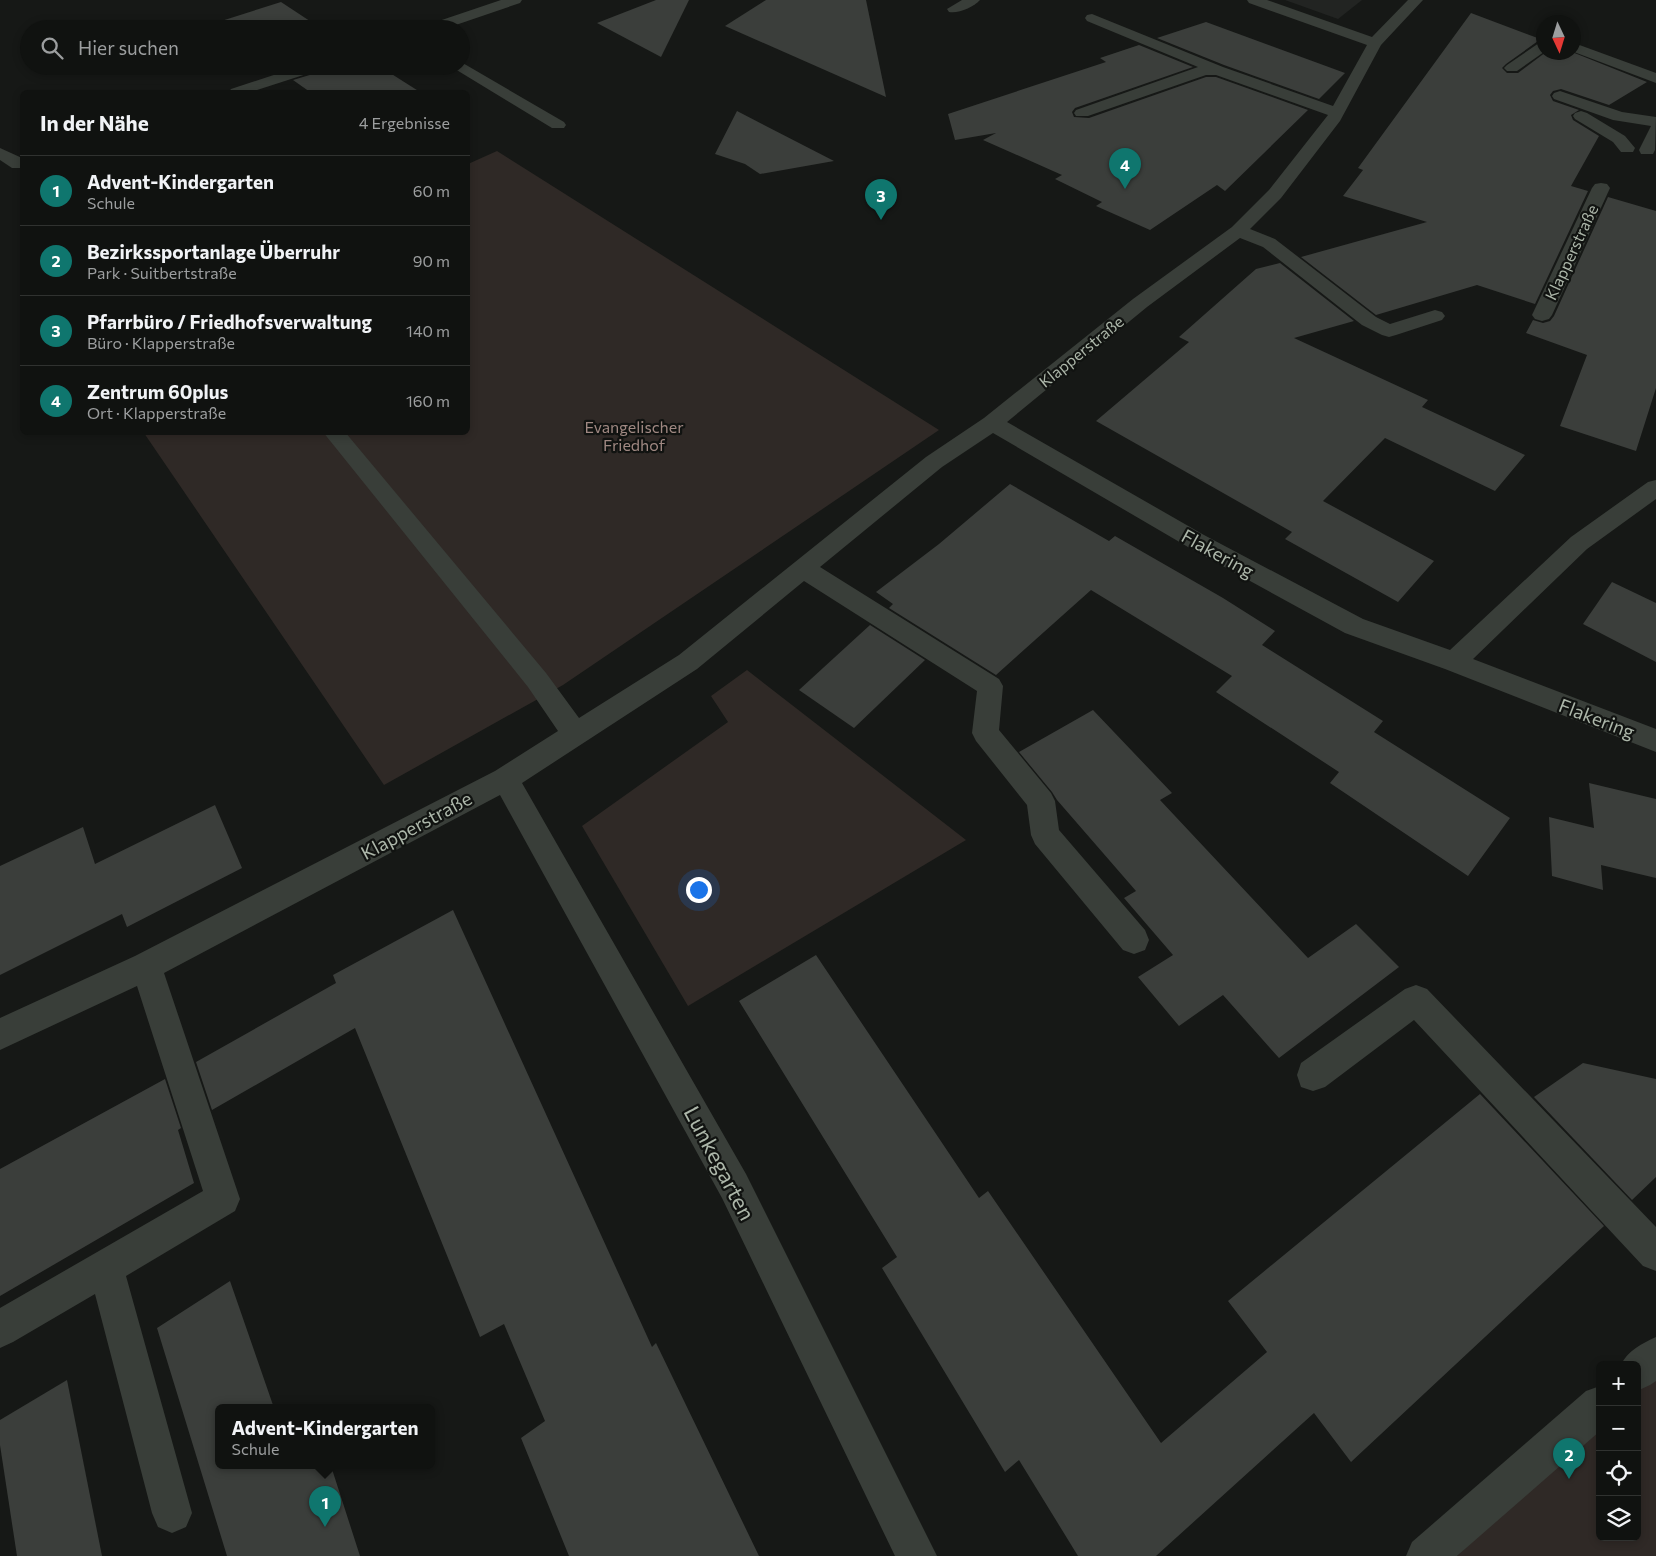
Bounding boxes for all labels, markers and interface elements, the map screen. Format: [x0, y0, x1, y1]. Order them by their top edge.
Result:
north arrow [1536, 15, 1581, 60]
search box [20, 20, 470, 75]
icon: search [38, 34, 66, 62]
text: Hier suchen [78, 36, 179, 59]
text: In der Nähe [40, 110, 149, 135]
text: 4 Ergebnisse [359, 113, 450, 132]
pin: 4 [1109, 148, 1141, 189]
text: Advent-Kindergarten [87, 170, 274, 193]
pin: 3 [865, 179, 897, 220]
text: 1 [52, 181, 60, 200]
text: 60 m [413, 181, 450, 200]
text: Schule [87, 193, 135, 212]
street label: Klapperstraße [1541, 201, 1601, 303]
text: Bezirkssportanlage Überruhr [87, 240, 340, 263]
text: 2 [51, 251, 61, 270]
text: 90 m [413, 251, 450, 270]
text: Park · Suitbertstraße [87, 263, 237, 282]
text: Pfarrbüro / Friedhofsverwaltung [87, 310, 372, 333]
street label: Klapperstraße [1035, 311, 1127, 391]
text: 3 [51, 321, 61, 340]
text: 140 m [406, 321, 450, 340]
text: Büro · Klapperstraße [87, 333, 235, 352]
text: Zentrum 60plus [87, 380, 228, 403]
text: 4 [51, 391, 61, 410]
text: 160 m [406, 391, 450, 410]
text: Ort · Klapperstraße [87, 403, 226, 422]
park label: Evangelischer Friedhof [584, 417, 684, 454]
street label: Flakering [1178, 524, 1258, 582]
street label: Flakering [1556, 693, 1638, 743]
street label: Klapperstraße [356, 786, 476, 864]
your location [686, 877, 712, 903]
street label: Lunkegarten [679, 1101, 761, 1225]
map controls [1596, 1361, 1641, 1541]
button: + [1596, 1361, 1641, 1406]
popup [215, 1404, 435, 1469]
button: − [1596, 1406, 1641, 1451]
text: Advent-Kindergarten [232, 1416, 418, 1439]
pin: 2 [1553, 1438, 1585, 1479]
text: Schule [232, 1439, 279, 1458]
button: locate [1596, 1451, 1641, 1496]
pin: 1 [309, 1486, 341, 1527]
button: layers [1596, 1496, 1641, 1541]

